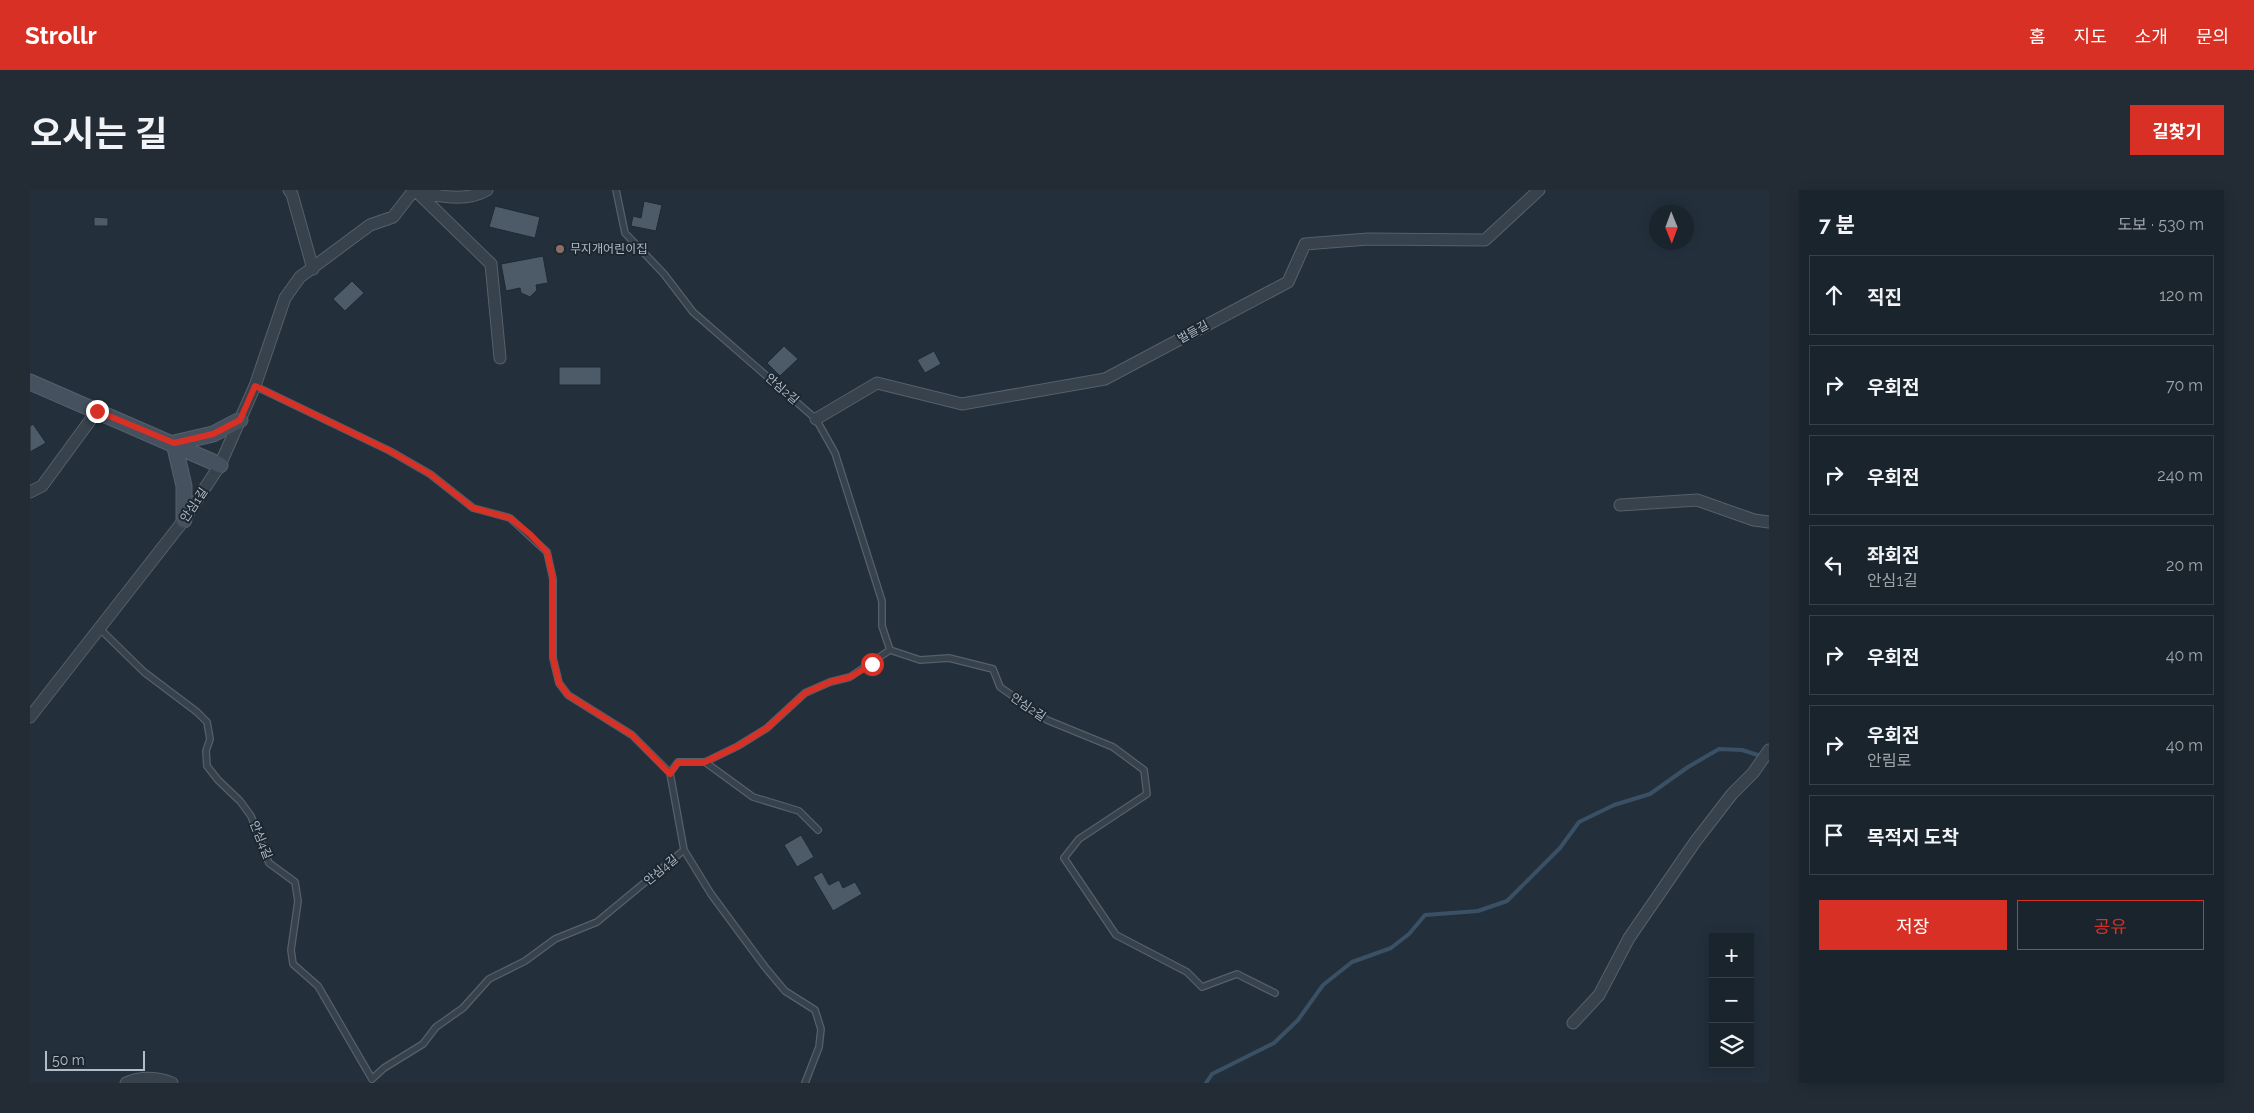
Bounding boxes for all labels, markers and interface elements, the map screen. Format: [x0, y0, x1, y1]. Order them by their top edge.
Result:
text: Strollr [25, 21, 97, 50]
text: 홈 [2029, 26, 2046, 47]
text: 지도 [2074, 26, 2107, 47]
text: 소개 [2135, 26, 2168, 47]
text: 문의 [2196, 26, 2229, 47]
button: 길찾기 [2130, 105, 2224, 155]
text: 오시는 길 [30, 113, 167, 154]
north arrow [1649, 205, 1694, 250]
text: 7 분 [1819, 212, 1855, 237]
text: 도보 · 530 m [2118, 215, 2204, 234]
place label: 무지개어린이집 [570, 242, 647, 256]
marker: 무지개어린이집 [554, 243, 566, 255]
icon: ahead [1820, 281, 1848, 309]
text: 직진 [1867, 286, 1902, 308]
text: 120 m [2159, 286, 2203, 305]
street label: 벌들길 [1175, 318, 1211, 346]
street label: 안심2길 [763, 371, 801, 407]
icon: right [1820, 371, 1848, 399]
text: 우회전 [1867, 376, 1919, 398]
text: 70 m [2166, 376, 2203, 395]
route end [86, 400, 109, 423]
icon: right [1820, 461, 1848, 489]
text: 우회전 [1867, 466, 1919, 488]
text: 240 m [2157, 466, 2203, 485]
street label: 안심1길 [177, 485, 211, 525]
text: 좌회전 [1867, 544, 1919, 566]
icon: left [1820, 551, 1848, 579]
text: 20 m [2166, 556, 2203, 575]
text: 안심1길 [1867, 571, 1918, 590]
icon: right [1820, 641, 1848, 669]
text: 우회전 [1867, 646, 1919, 668]
text: 40 m [2166, 646, 2203, 665]
route start [861, 653, 884, 676]
street label: 안심2길 [1008, 690, 1048, 724]
text: 우회전 [1867, 724, 1919, 746]
icon: right [1820, 731, 1848, 759]
text: 40 m [2166, 736, 2203, 755]
text: 안림로 [1867, 751, 1911, 770]
street label: 안심4길 [247, 819, 275, 861]
icon: arrive [1820, 821, 1848, 849]
text: 목적지 도착 [1867, 826, 1959, 848]
street label: 안심4길 [641, 852, 681, 888]
button: 저장 [1819, 900, 2007, 950]
button: 공유 [2017, 900, 2204, 950]
map controls [1709, 933, 1754, 1068]
button: + [1709, 933, 1754, 978]
button: − [1709, 978, 1754, 1023]
button: layers [1709, 1023, 1754, 1068]
scale bar [45, 1048, 145, 1071]
text: 50 m [52, 1052, 85, 1068]

